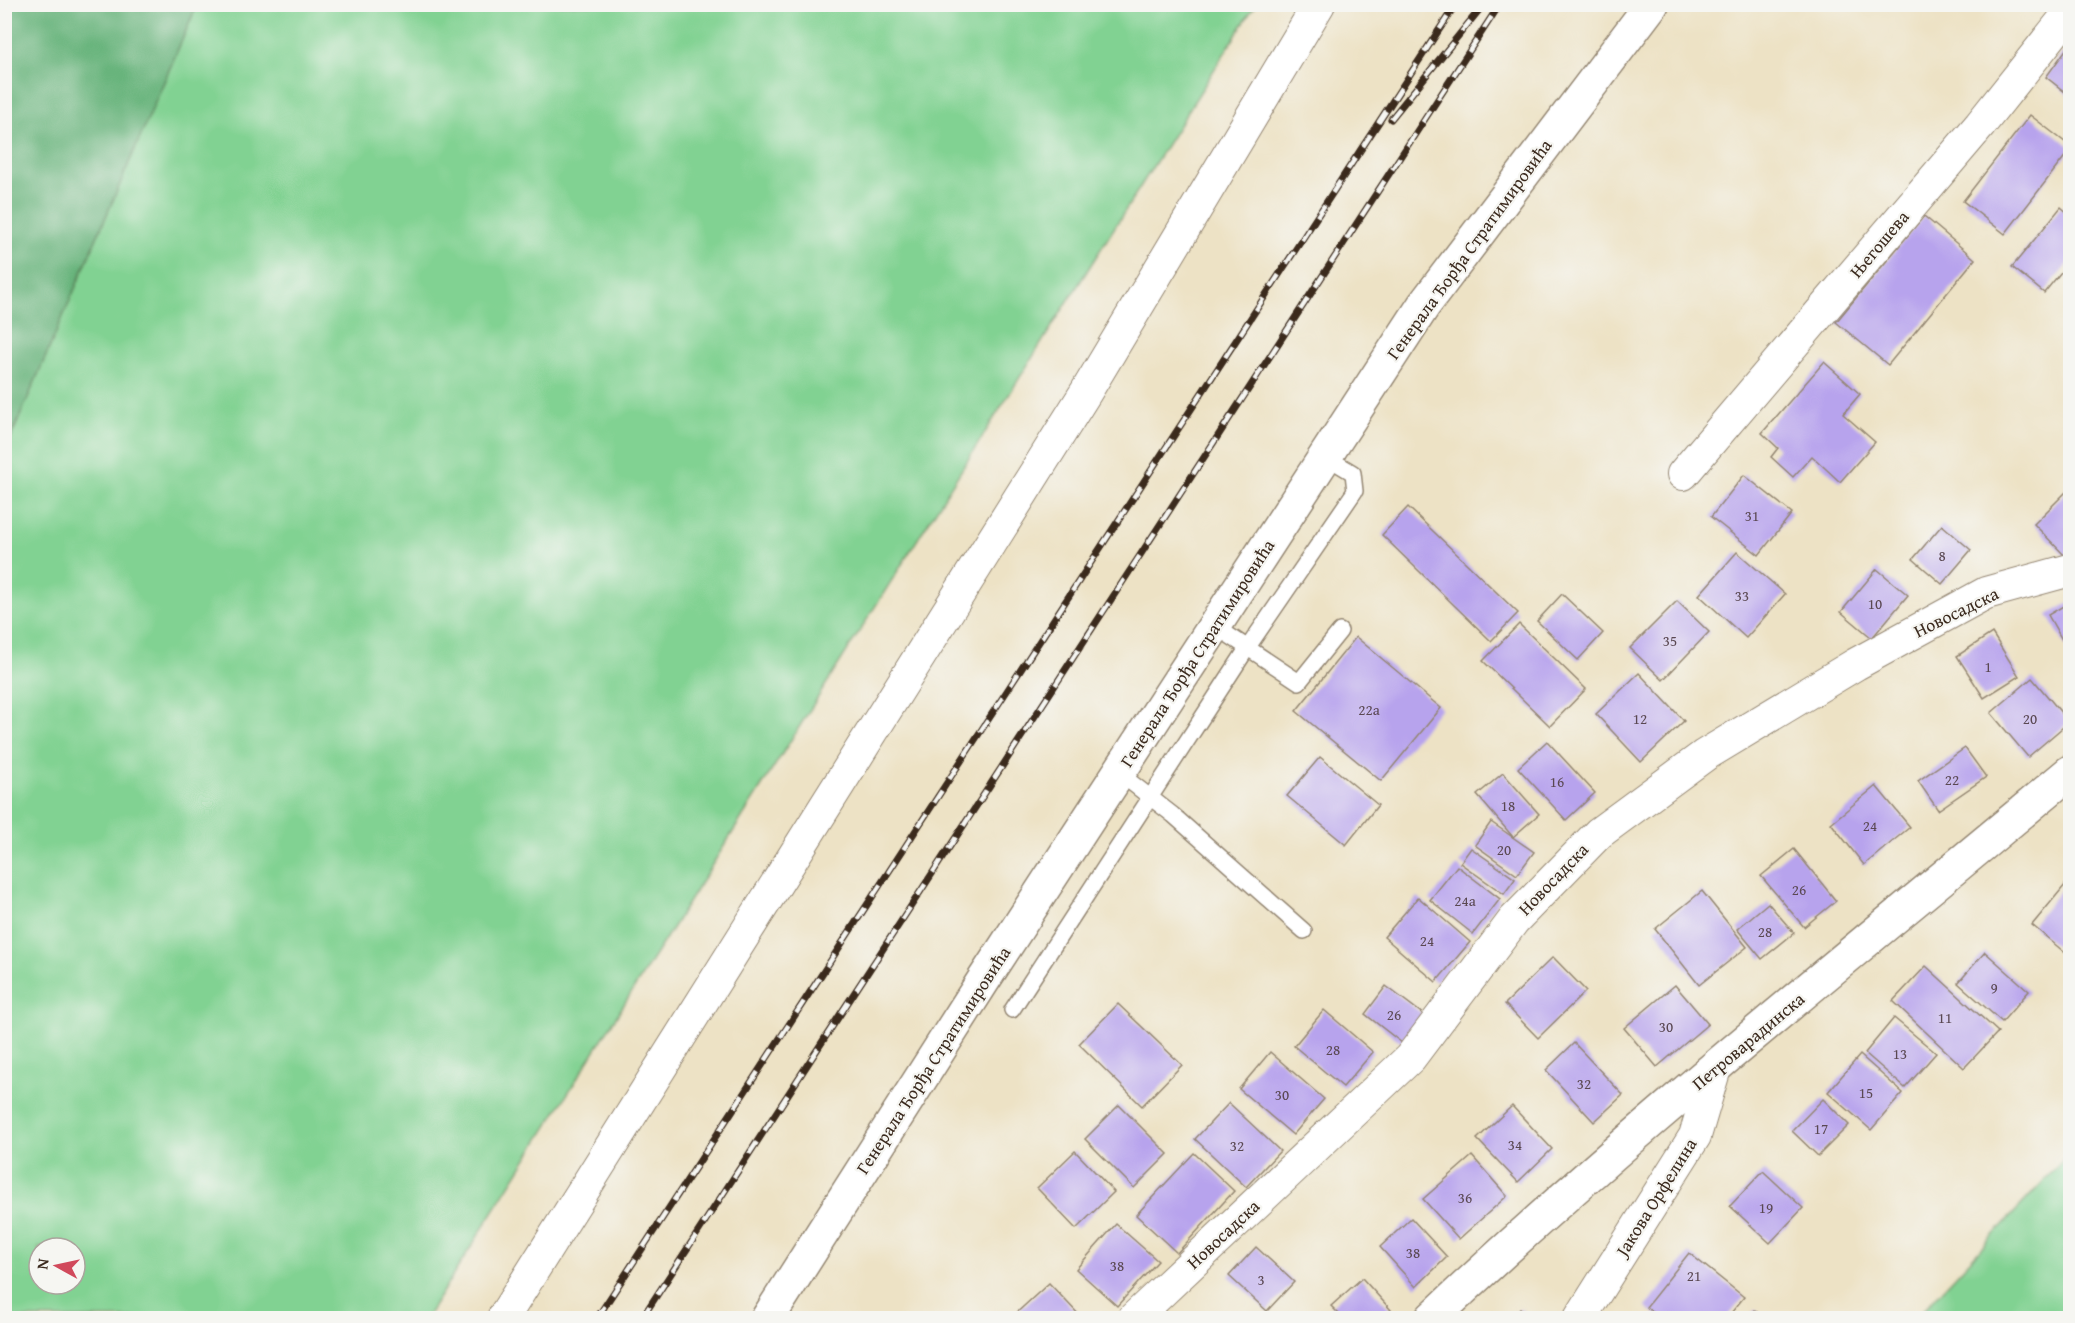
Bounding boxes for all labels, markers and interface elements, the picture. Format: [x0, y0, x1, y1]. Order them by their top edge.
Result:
street label: Генерала Ђорђа Стратимировића [1380, 133, 1559, 365]
street label: Његошева [1843, 204, 1916, 284]
house number: 31 [1745, 505, 1759, 526]
street label: Генерала Ђорђа Стратимировића [1113, 533, 1281, 772]
house number: 8 [1938, 545, 1946, 566]
street label: Новосадска [1909, 580, 2003, 644]
house number: 33 [1735, 585, 1749, 606]
house number: 10 [1868, 593, 1882, 614]
house number: 35 [1663, 630, 1677, 651]
house number: 1 [1984, 656, 1992, 677]
house number: 22a [1358, 699, 1380, 720]
house number: 12 [1633, 708, 1647, 729]
house number: 20 [2023, 708, 2037, 729]
house number: 22 [1945, 769, 1959, 790]
house number: 16 [1550, 771, 1564, 792]
house number: 18 [1501, 795, 1515, 816]
house number: 24 [1863, 815, 1877, 836]
street label: Новосадска [1512, 836, 1595, 921]
house number: 20 [1497, 839, 1511, 860]
house number: 26 [1792, 879, 1806, 900]
house number: 24a [1454, 890, 1476, 911]
house number: 28 [1758, 921, 1772, 942]
house number: 24 [1420, 930, 1434, 951]
street label: Генерала Ђорђа Стратимировића [849, 940, 1017, 1179]
house number: 9 [1990, 977, 1998, 998]
street label: Петроварадинска [1686, 985, 1811, 1096]
house number: 26 [1387, 1004, 1401, 1025]
house number: 11 [1938, 1007, 1952, 1028]
house number: 30 [1659, 1016, 1673, 1037]
house number: 28 [1326, 1039, 1340, 1060]
house number: 13 [1893, 1043, 1907, 1064]
house number: 32 [1577, 1073, 1591, 1094]
house number: 15 [1859, 1082, 1873, 1103]
house number: 30 [1275, 1084, 1289, 1105]
house number: 17 [1814, 1118, 1828, 1139]
street label: Јакова Орфелина [1608, 1132, 1703, 1263]
house number: 34 [1508, 1134, 1522, 1155]
house number: 32 [1230, 1135, 1244, 1156]
house number: 36 [1458, 1187, 1472, 1208]
street label: Новосадска [1180, 1193, 1266, 1275]
house number: 19 [1759, 1197, 1773, 1218]
north arrow [27, 1236, 87, 1296]
house number: 38 [1406, 1242, 1420, 1263]
house number: 38 [1110, 1255, 1124, 1276]
text: N [30, 1257, 55, 1271]
house number: 21 [1687, 1265, 1701, 1286]
house number: 3 [1257, 1269, 1265, 1290]

